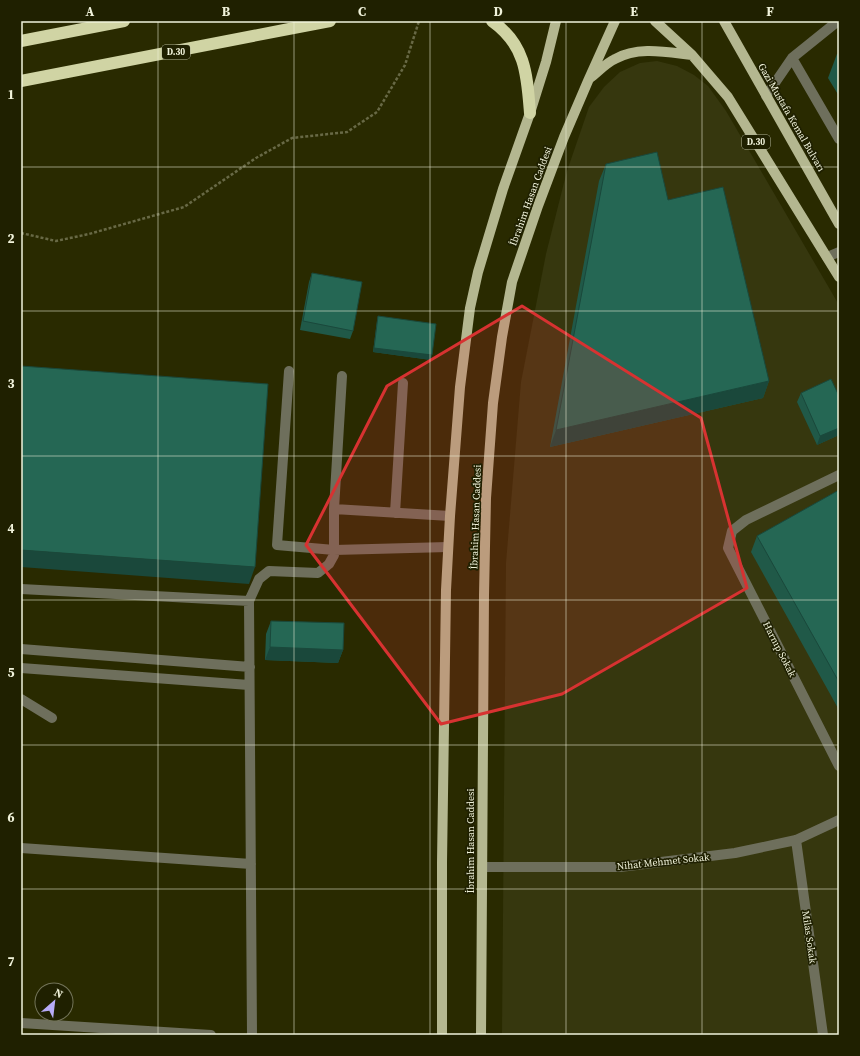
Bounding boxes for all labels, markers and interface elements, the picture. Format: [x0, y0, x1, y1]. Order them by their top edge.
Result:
text: A [86, 3, 95, 20]
text: B [222, 3, 231, 20]
text: C [358, 3, 366, 20]
text: D [493, 3, 503, 20]
text: E [630, 3, 638, 20]
text: F [766, 3, 774, 20]
road number: D.30 [162, 45, 190, 59]
street label: Gazi Mustafa Kemal Bulvarı [755, 61, 828, 174]
text: 1 [7, 86, 15, 103]
road number: D.30 [742, 135, 770, 149]
street label: İbrahim Hasan Caddesi [506, 145, 554, 248]
text: 2 [7, 230, 15, 247]
text: 3 [7, 375, 15, 392]
street label: İbrahim Hasan Caddesi [467, 464, 484, 570]
text: 4 [7, 520, 15, 537]
street label: Harnıp Sokak [760, 619, 799, 680]
text: 5 [7, 664, 15, 681]
street label: İbrahim Hasan Caddesi [464, 789, 477, 893]
text: 6 [7, 809, 15, 826]
street label: Nihat Mehmet Sokak [616, 850, 711, 873]
street label: Milas Sokak [799, 910, 820, 965]
text: 7 [7, 953, 15, 970]
north arrow [34, 982, 74, 1022]
text: N [51, 985, 66, 1002]

